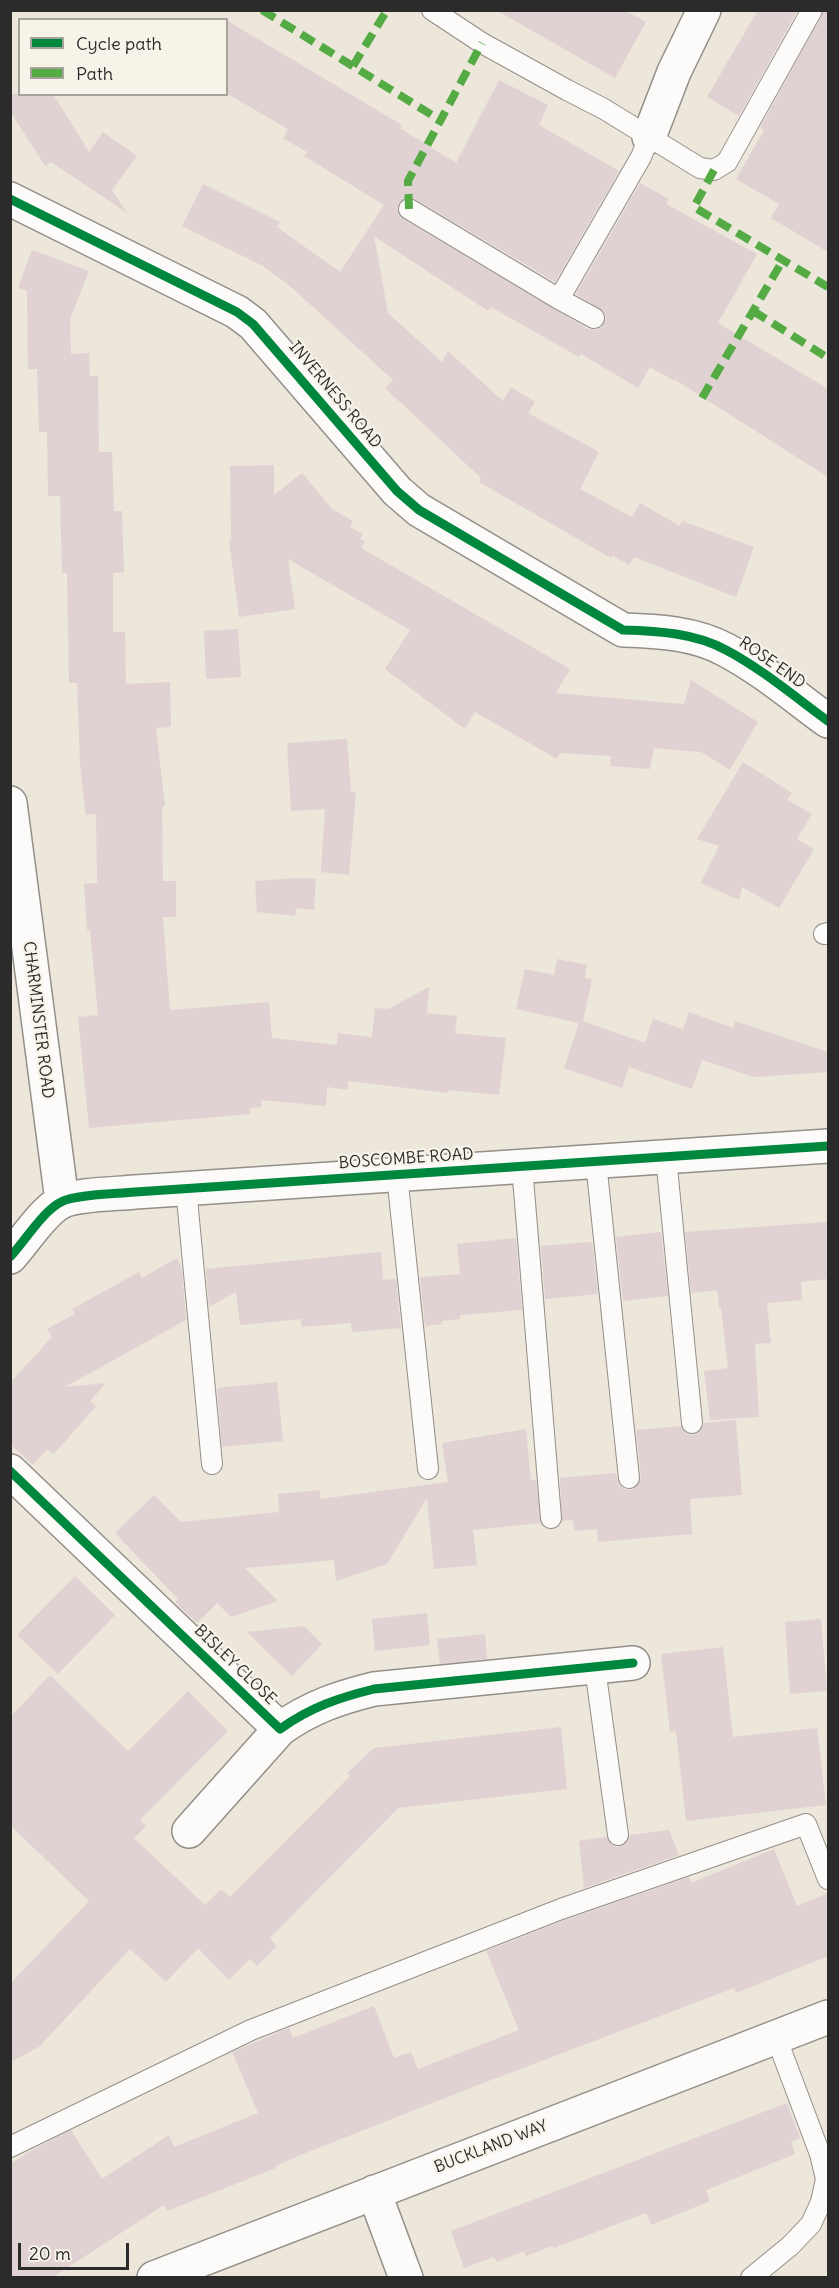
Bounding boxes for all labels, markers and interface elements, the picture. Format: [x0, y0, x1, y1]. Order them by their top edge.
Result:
legend [18, 18, 228, 96]
text: Cycle path [76, 32, 162, 55]
text: Path [76, 62, 113, 85]
street label: INVERNESS ROAD [285, 338, 385, 452]
street label: ROSE END [735, 633, 809, 693]
street label: CHARMINSTER ROAD [19, 940, 57, 1100]
street label: BOSCOMBE ROAD [338, 1145, 474, 1173]
street label: BISLEY CLOSE [190, 1621, 280, 1709]
street label: BUCKLAND WAY [432, 2117, 550, 2177]
scale bar [21, 2231, 132, 2269]
text: 20 m [29, 2242, 71, 2265]

